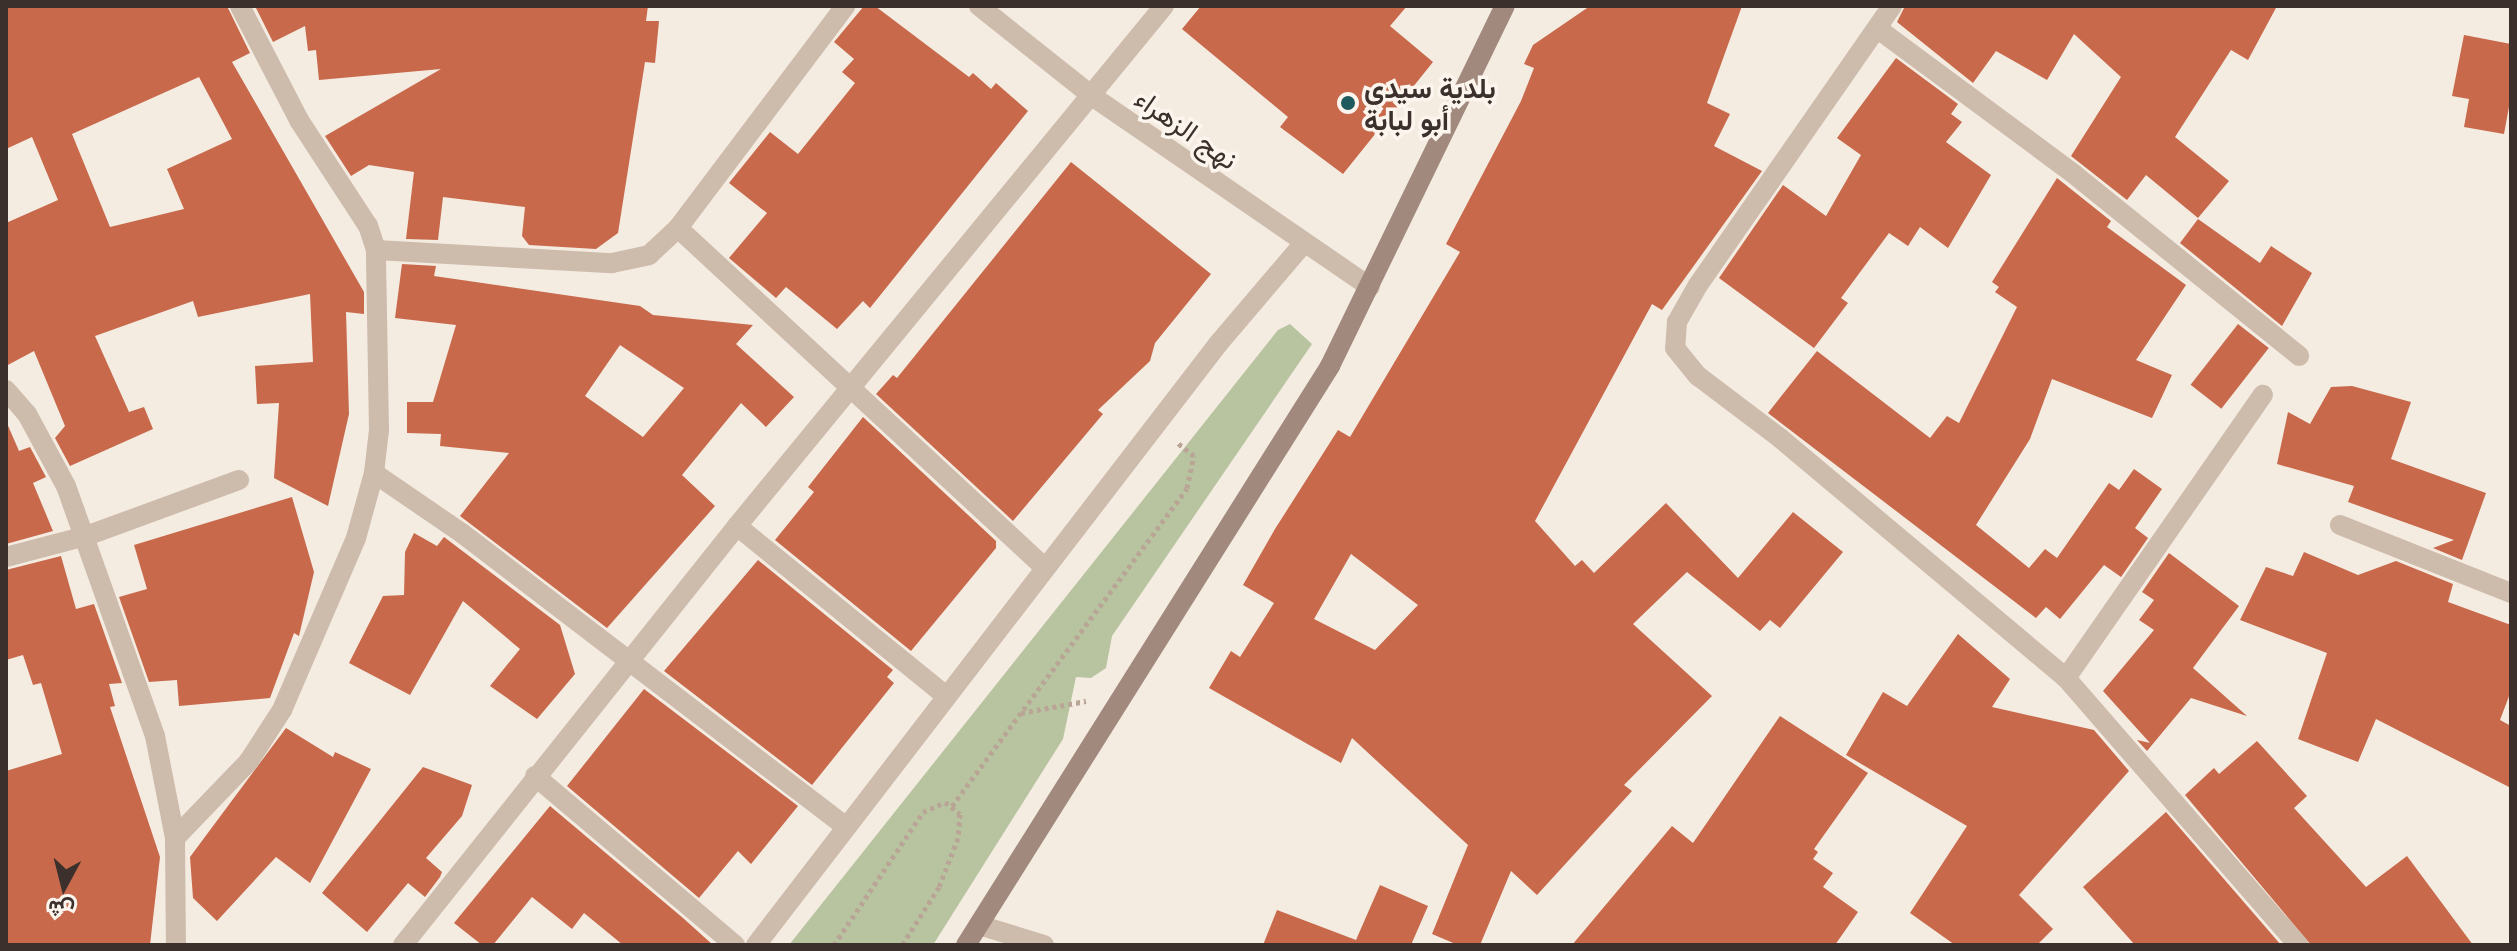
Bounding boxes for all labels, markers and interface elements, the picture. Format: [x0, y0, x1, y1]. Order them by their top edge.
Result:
place label: بلدية سيدي أبو لبابة [1364, 70, 1496, 136]
street label: نهج الزهراء [1129, 80, 1245, 176]
marker: بلدية سيدي أبو لبابة [1339, 94, 1357, 112]
north arrow [24, 847, 104, 927]
text: ش [46, 894, 76, 927]

